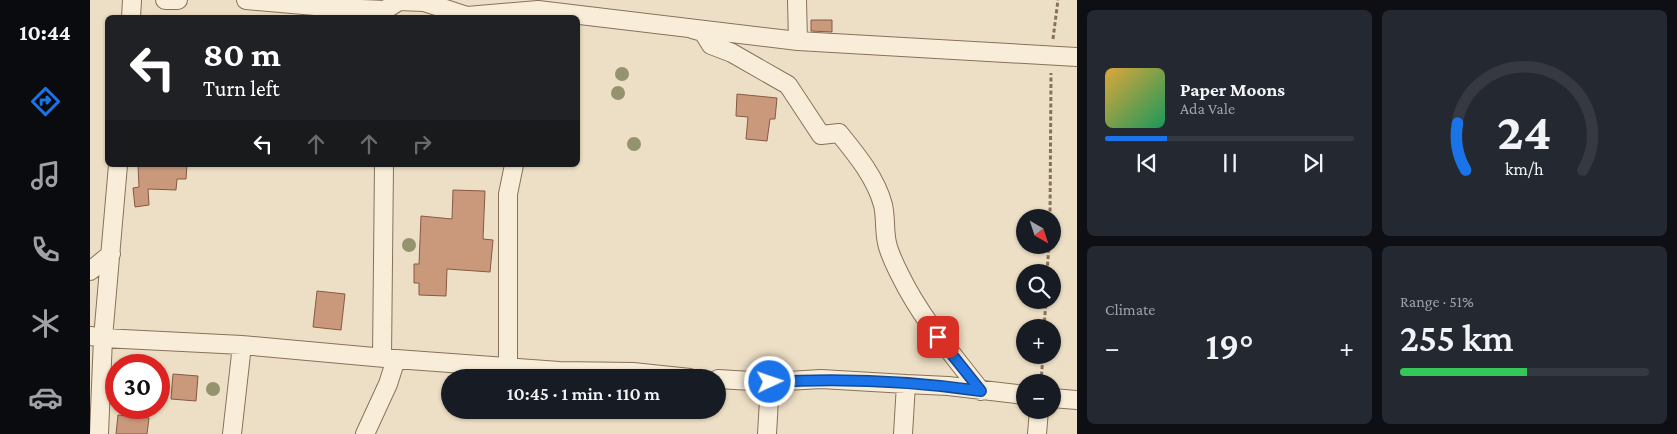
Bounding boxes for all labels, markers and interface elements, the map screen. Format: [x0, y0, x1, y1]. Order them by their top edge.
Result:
text: 10:44 [19, 20, 71, 45]
icon: left [120, 35, 185, 100]
text: 80 m [203, 35, 281, 74]
text: Turn left [203, 76, 280, 101]
text: Paper Moons [1180, 79, 1285, 100]
icon: directions [28, 84, 63, 119]
text: Ada Vale [1180, 100, 1235, 117]
text: 24 [1497, 102, 1552, 160]
icon: left [249, 130, 277, 158]
icon: ahead [302, 130, 330, 158]
icon: ahead [355, 130, 383, 158]
icon: right [408, 130, 436, 158]
icon: previous [1133, 149, 1161, 177]
icon: pause [1216, 149, 1244, 177]
icon: next [1299, 149, 1327, 177]
icon: music [28, 158, 63, 193]
text: km/h [1505, 159, 1544, 179]
north arrow [1016, 209, 1061, 254]
map controls [1016, 209, 1061, 419]
icon: phone [28, 232, 63, 267]
button: search [1016, 264, 1061, 309]
text: Range · 51% [1400, 293, 1474, 310]
text: Climate [1105, 301, 1155, 318]
icon: climate [28, 306, 63, 341]
pin [917, 316, 959, 358]
text: 255 km [1400, 317, 1514, 359]
button: + [1016, 319, 1061, 364]
icon: arrive [924, 323, 952, 351]
text: 19° [1205, 325, 1254, 367]
text: − [1105, 332, 1120, 363]
text: + [1339, 332, 1354, 363]
speed limit sign: 30 [105, 354, 170, 419]
position arrow [743, 355, 795, 407]
button: − [1016, 374, 1061, 419]
icon: car [28, 380, 63, 415]
text: 10:45 · 1 min · 110 m [507, 383, 660, 404]

